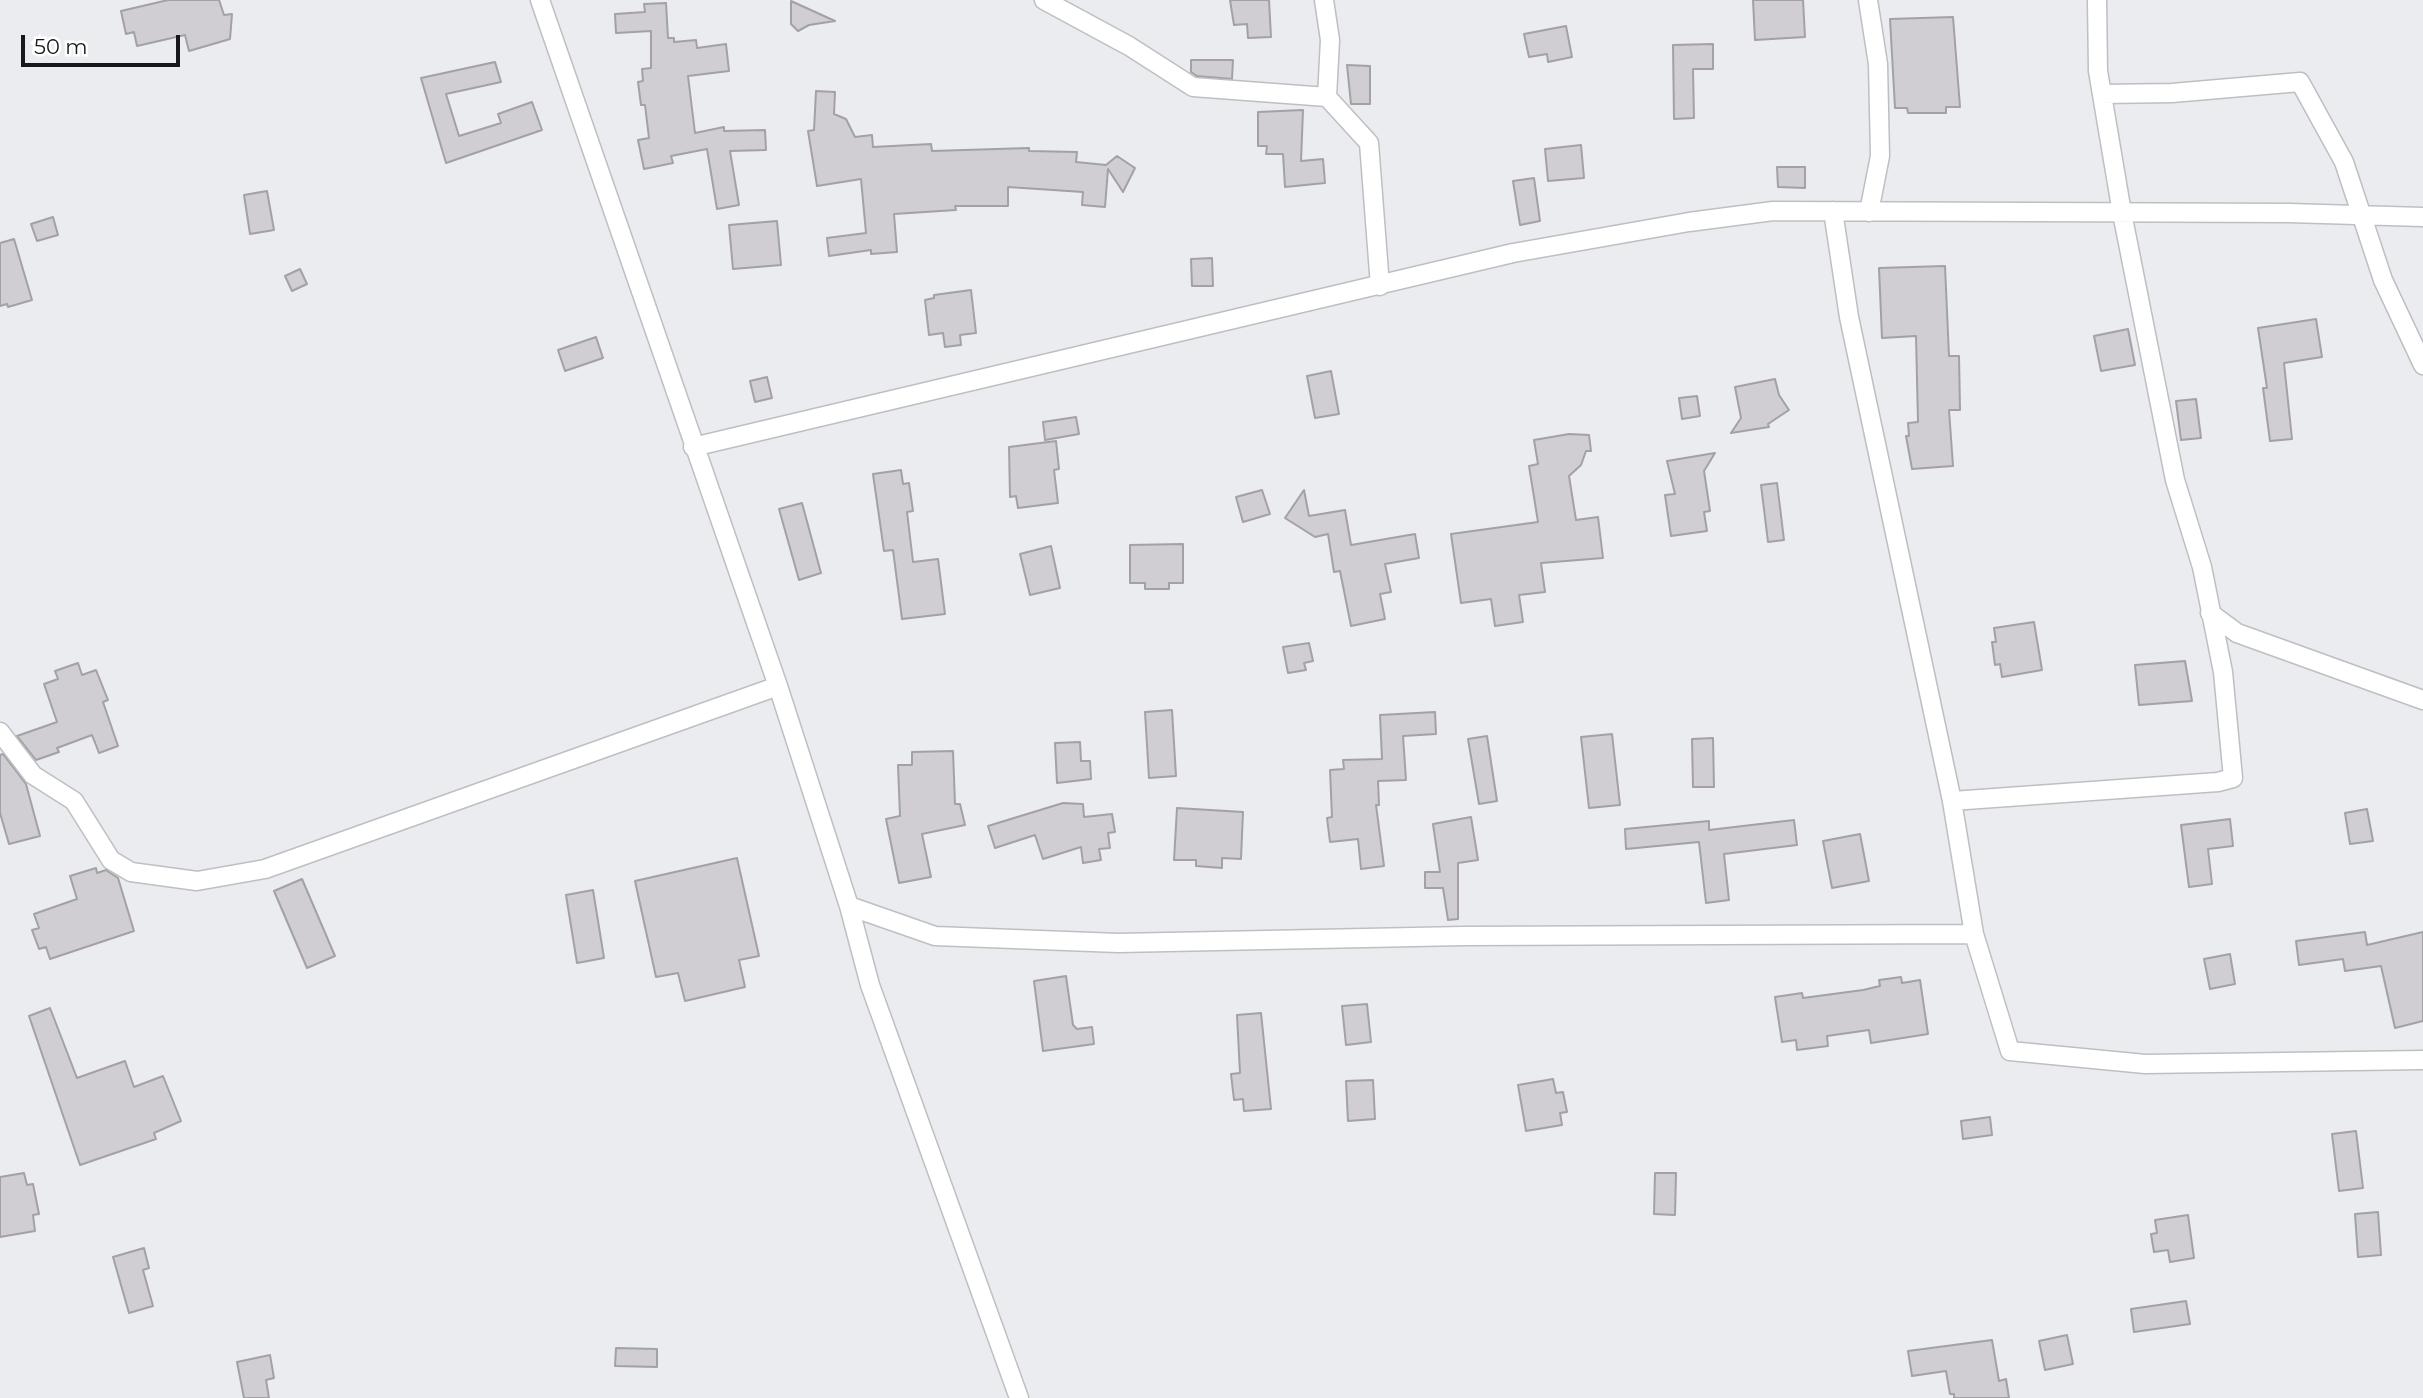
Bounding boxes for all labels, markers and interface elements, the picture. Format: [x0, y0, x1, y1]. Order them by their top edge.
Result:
scale bar [24, 21, 184, 65]
text: 50 m [34, 34, 88, 59]

